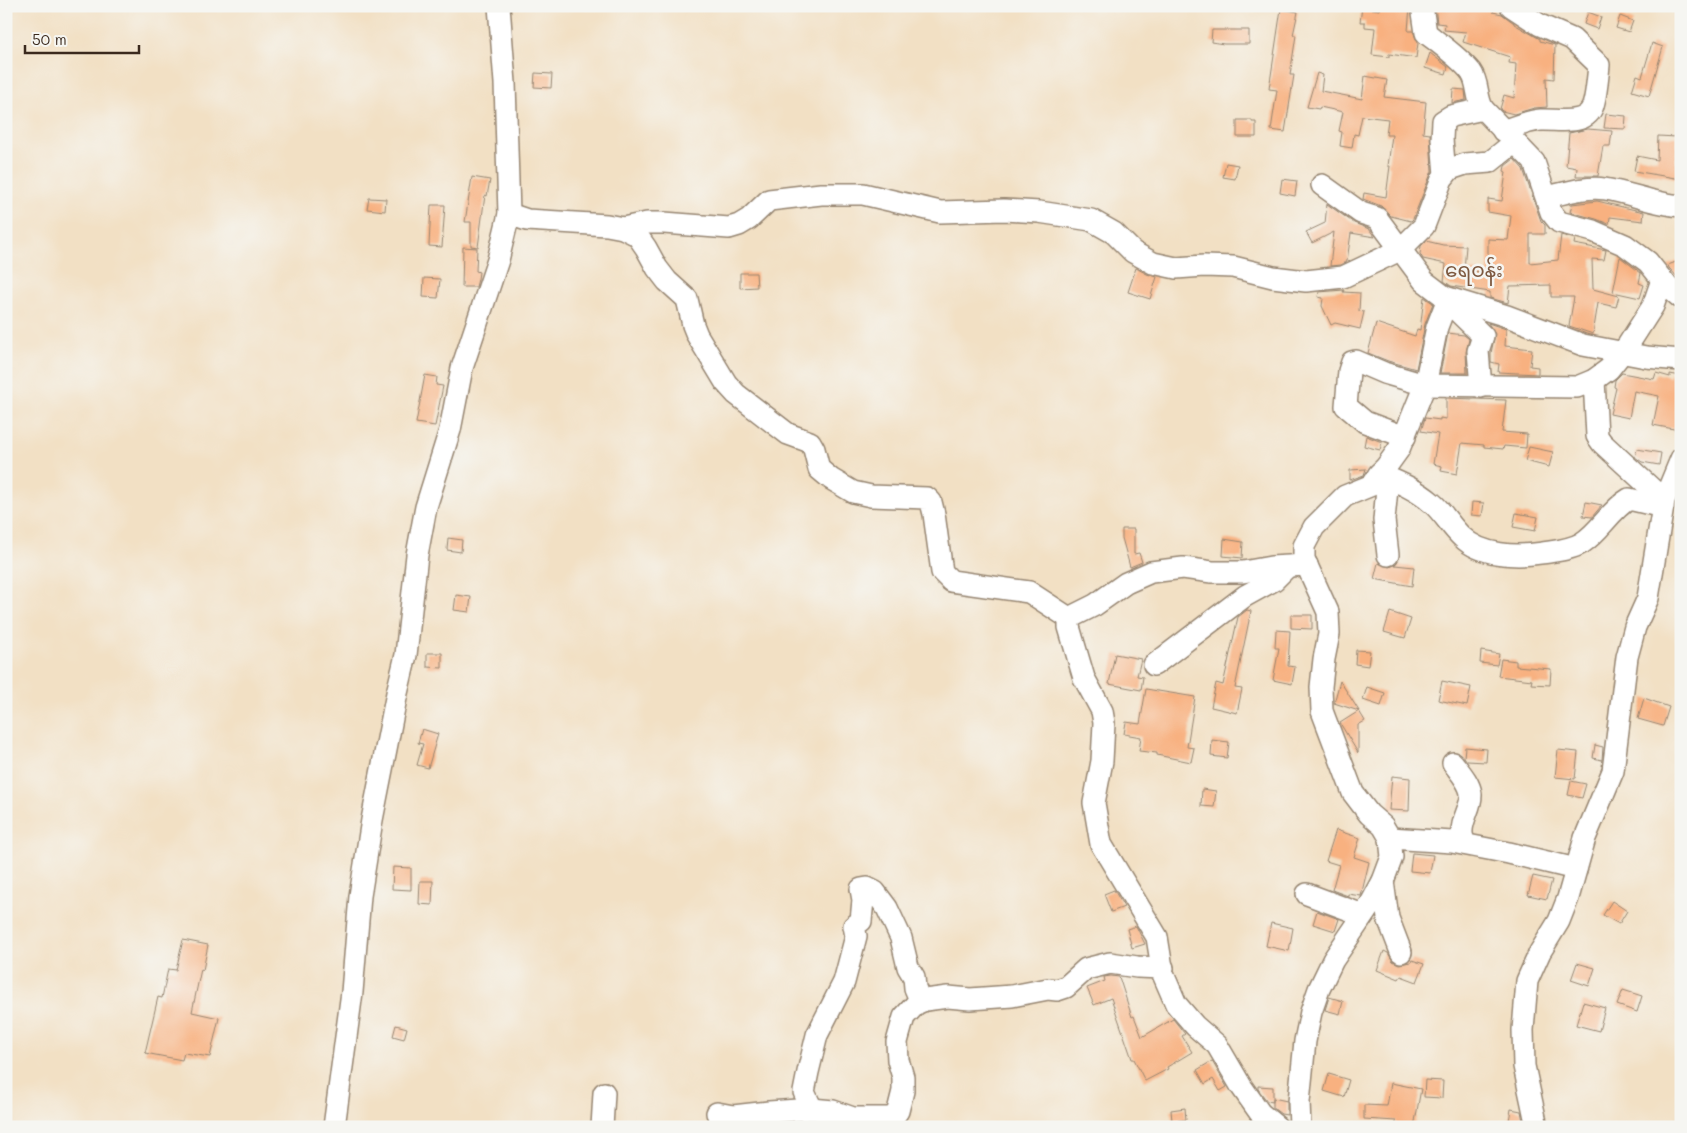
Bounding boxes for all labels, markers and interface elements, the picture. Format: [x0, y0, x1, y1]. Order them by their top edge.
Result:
scale bar [25, 22, 139, 54]
text: 50 m [32, 29, 67, 49]
district label: ရေဝန်း [1445, 256, 1503, 286]

